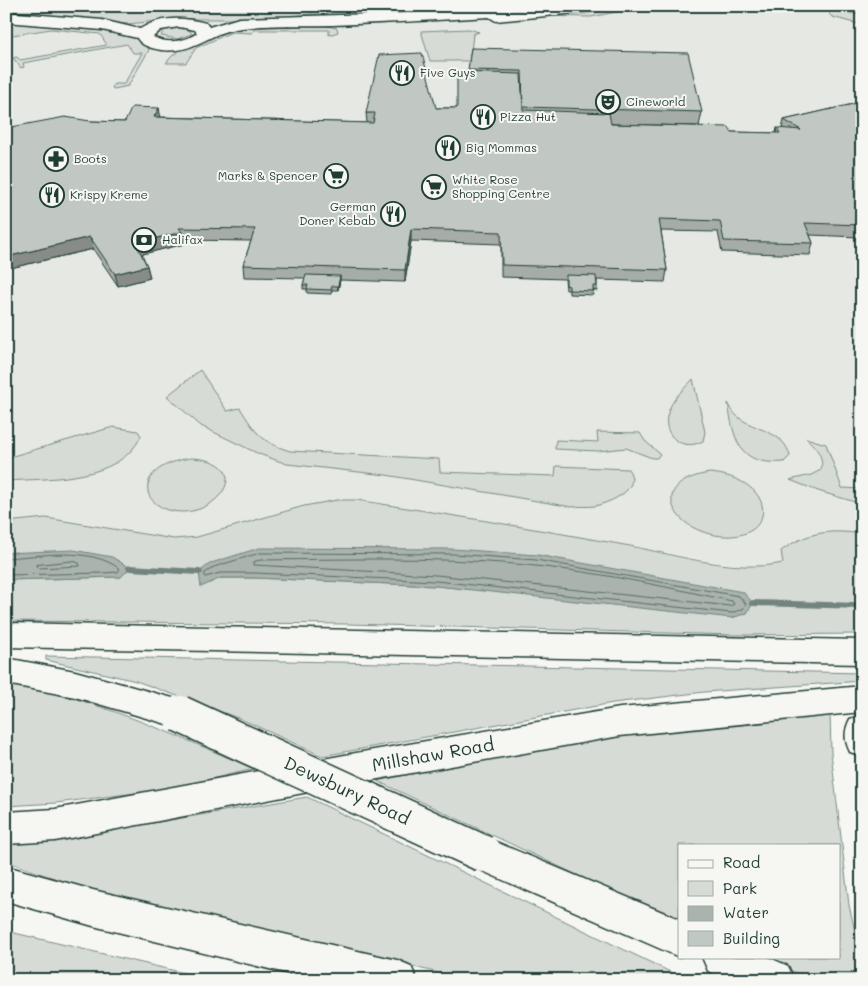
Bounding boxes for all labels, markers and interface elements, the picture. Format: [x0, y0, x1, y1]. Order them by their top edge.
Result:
restaurant icon: Five Guys [389, 60, 415, 86]
place label: Five Guys [420, 64, 476, 80]
theatre icon: Cineworld [595, 89, 621, 115]
place label: Cineworld [626, 93, 686, 109]
restaurant icon: Pizza Hut [470, 104, 496, 130]
place label: Pizza Hut [500, 108, 556, 124]
restaurant icon: Big Mommas [435, 135, 461, 161]
place label: Big Mommas [466, 139, 537, 155]
pharmacy icon: Boots [43, 146, 69, 172]
place label: Boots [74, 150, 107, 166]
supermarket icon: Marks & Spencer [323, 163, 349, 189]
place label: Marks & Spencer [218, 167, 318, 183]
place label: White Rose Shopping Centre [452, 171, 550, 201]
supermarket icon: White Rose Shopping Centre [421, 174, 447, 200]
restaurant icon: Krispy Kreme [39, 182, 65, 208]
place label: Krispy Kreme [70, 186, 148, 202]
place label: German Doner Kebab [299, 198, 376, 228]
restaurant icon: German Doner Kebab [380, 201, 406, 227]
bank icon: Halifax [131, 227, 157, 253]
place label: Halifax [162, 231, 203, 247]
street label: Millshaw Road [370, 731, 496, 777]
street label: Dewsbury Road [280, 750, 414, 830]
legend [678, 844, 840, 958]
text: Road [723, 852, 760, 872]
text: Park [723, 878, 757, 898]
text: Water [723, 902, 769, 922]
text: Building [723, 928, 780, 948]

